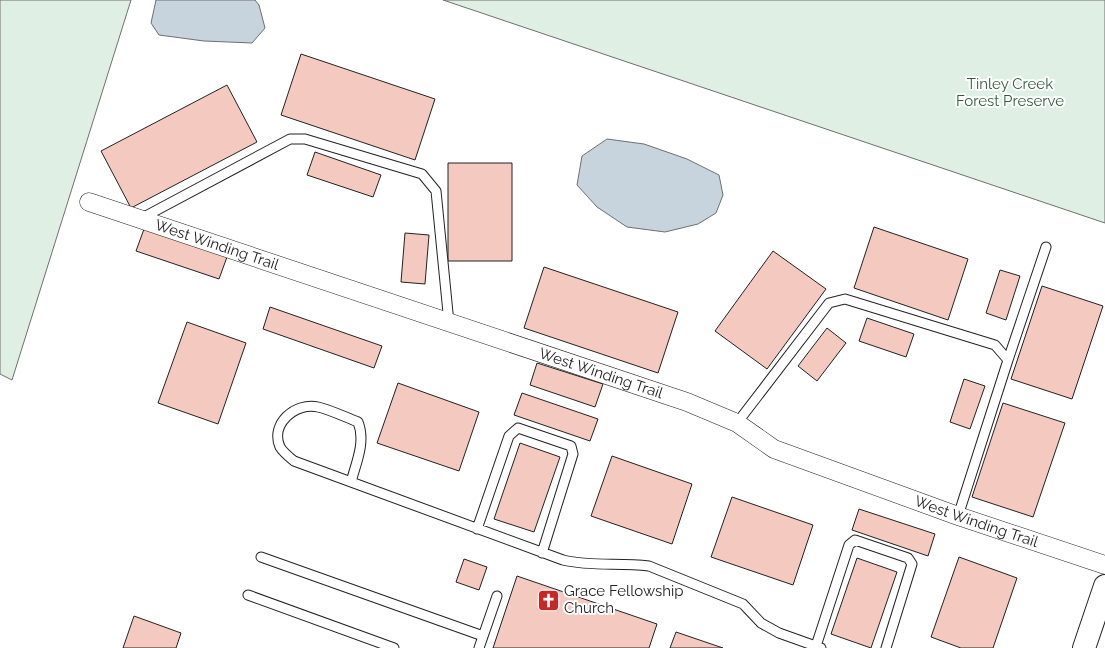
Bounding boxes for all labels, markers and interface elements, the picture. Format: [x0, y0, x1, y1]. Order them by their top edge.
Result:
park label: Tinley Creek Forest Preserve [956, 75, 1064, 110]
street label: West Winding Trail [153, 216, 282, 274]
street label: West Winding Trail [537, 344, 666, 403]
street label: West Winding Trail [912, 492, 1041, 551]
place label: Grace Fellowship Church [564, 582, 683, 617]
church icon: Grace Fellowship Church [536, 588, 560, 612]

